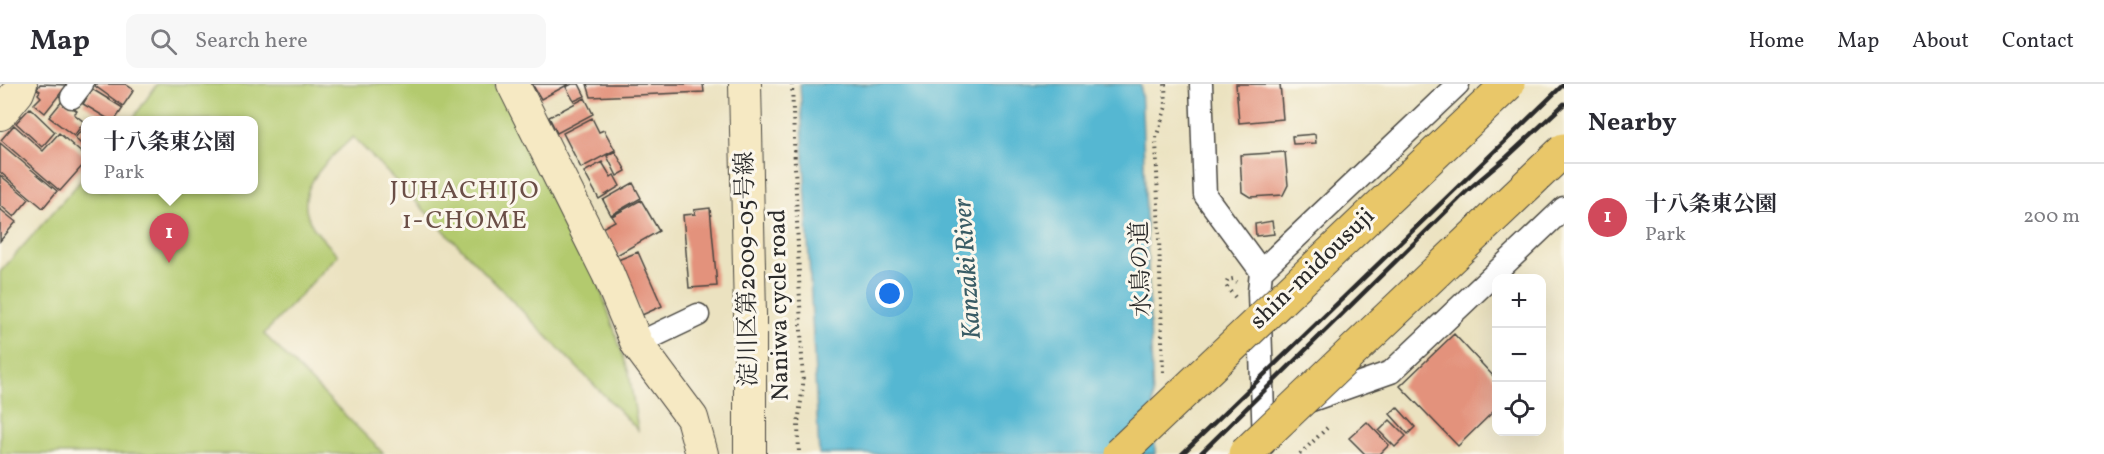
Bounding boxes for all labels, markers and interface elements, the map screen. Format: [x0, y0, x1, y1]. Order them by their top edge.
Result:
search box [126, 14, 546, 68]
text: Map [30, 22, 90, 61]
icon: search [147, 25, 180, 58]
text: Search here [195, 26, 308, 57]
text: Home [1749, 27, 1804, 56]
text: Map [1837, 27, 1879, 56]
text: About [1912, 27, 1969, 56]
text: Contact [2002, 27, 2074, 56]
text: Nearby [1588, 105, 1677, 141]
popup [81, 116, 258, 194]
text: 十八条東公園 [103, 128, 236, 159]
street label: 淀川区第2009-05号線 [729, 151, 767, 387]
text: Park [103, 159, 144, 187]
district label: JUHACHIJO 1-CHOME [390, 173, 540, 239]
text: 十八条東公園 [1645, 190, 1777, 221]
water label: Kanzaki River [945, 197, 991, 341]
street label: shin-midousuji [1243, 200, 1383, 338]
text: 1 [1603, 203, 1612, 231]
text: 200 m [2023, 203, 2080, 231]
street label: Naniwa cycle road [761, 209, 799, 401]
pin: 1 [150, 214, 188, 263]
street label: 水鳥の道 [1123, 220, 1161, 318]
text: Park [1645, 221, 1686, 249]
map controls [1492, 274, 1546, 436]
button: + [1492, 274, 1546, 328]
your location [875, 279, 904, 308]
button: − [1492, 328, 1546, 382]
button: locate [1492, 382, 1546, 436]

